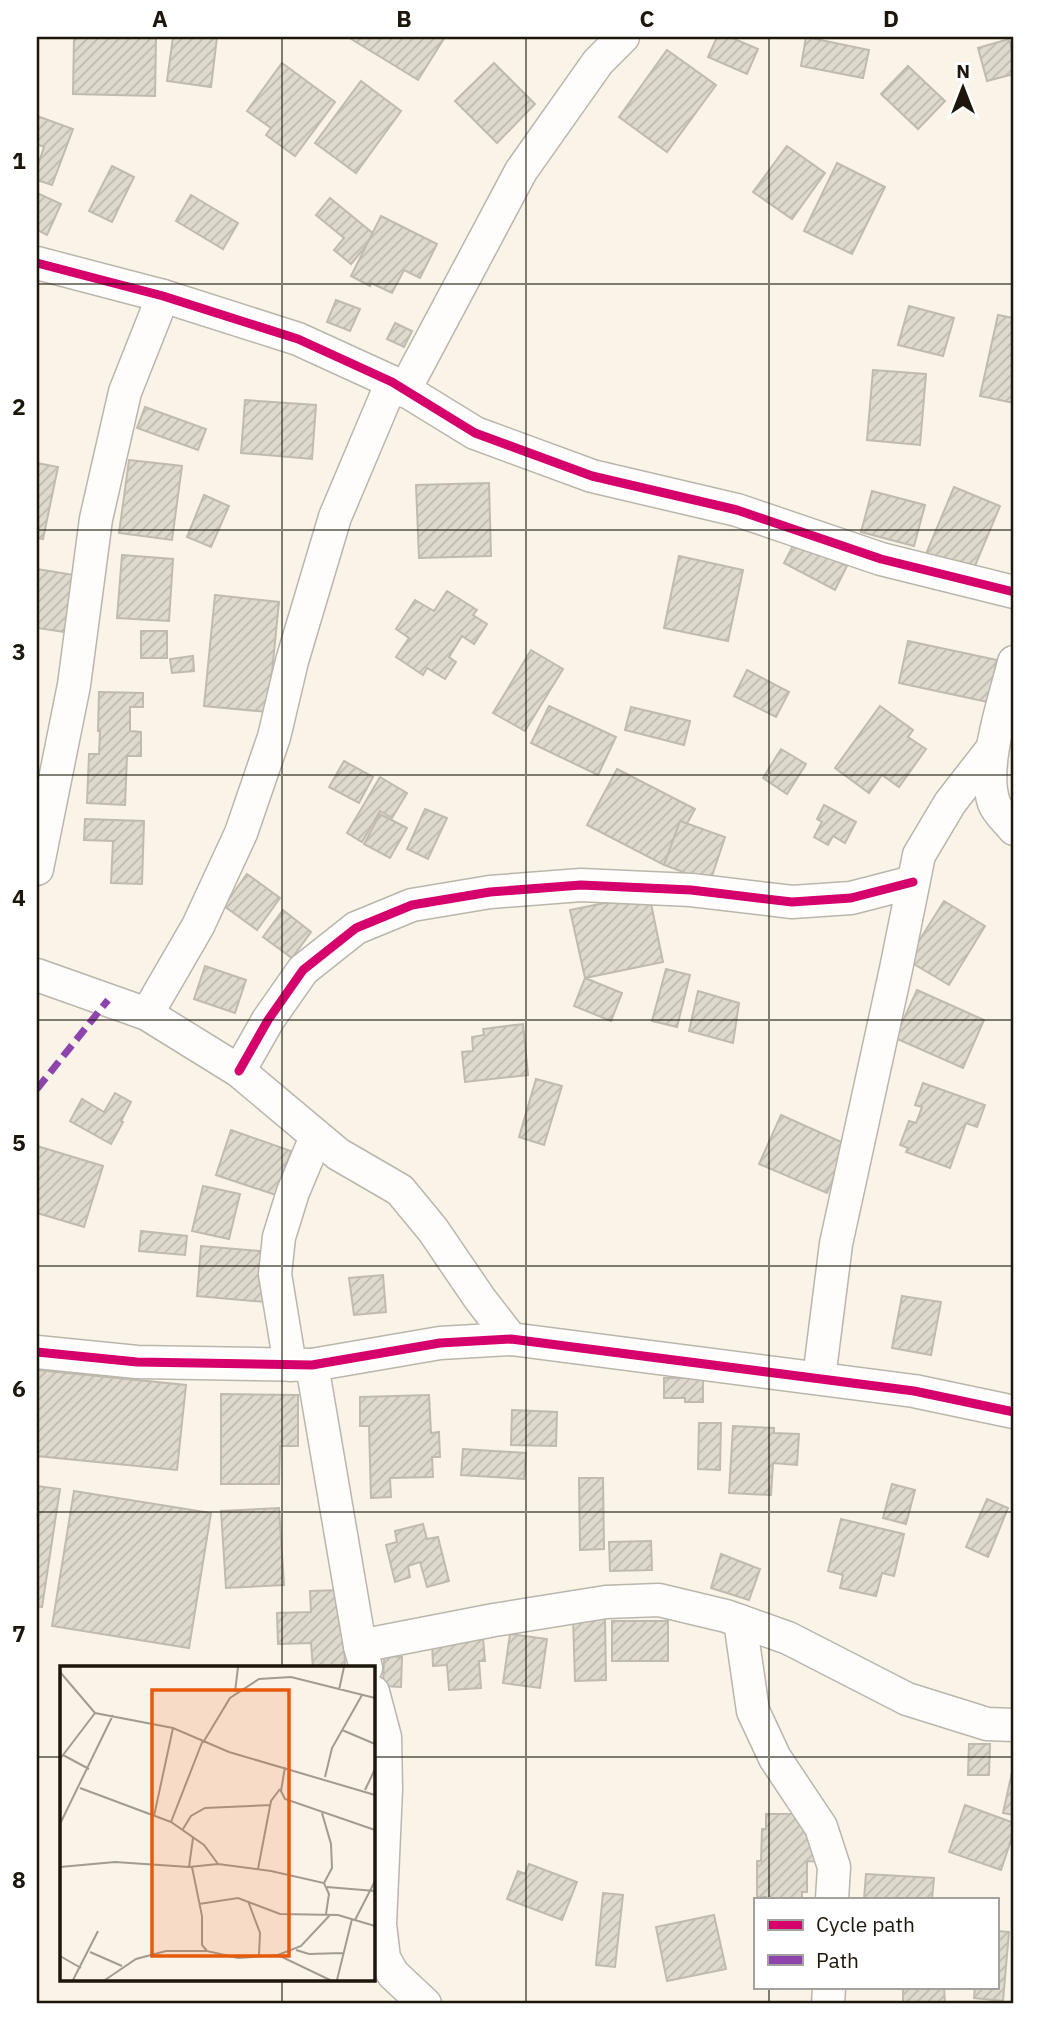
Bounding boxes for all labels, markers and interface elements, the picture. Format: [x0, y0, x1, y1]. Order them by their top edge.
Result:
text: A [152, 3, 168, 33]
text: B [396, 3, 412, 33]
text: C [640, 3, 655, 33]
text: D [883, 3, 899, 33]
north arrow [928, 52, 998, 122]
text: N [956, 59, 970, 83]
text: 1 [12, 145, 26, 175]
text: 2 [12, 391, 26, 421]
text: 3 [12, 636, 26, 666]
text: 4 [12, 882, 26, 912]
text: 5 [12, 1127, 26, 1157]
text: 6 [12, 1373, 26, 1403]
text: 7 [12, 1618, 26, 1648]
inset map [60, 1666, 374, 1982]
text: 8 [12, 1864, 26, 1894]
legend [754, 1898, 998, 1988]
text: Cycle path [816, 1910, 915, 1938]
text: Path [816, 1946, 859, 1974]

